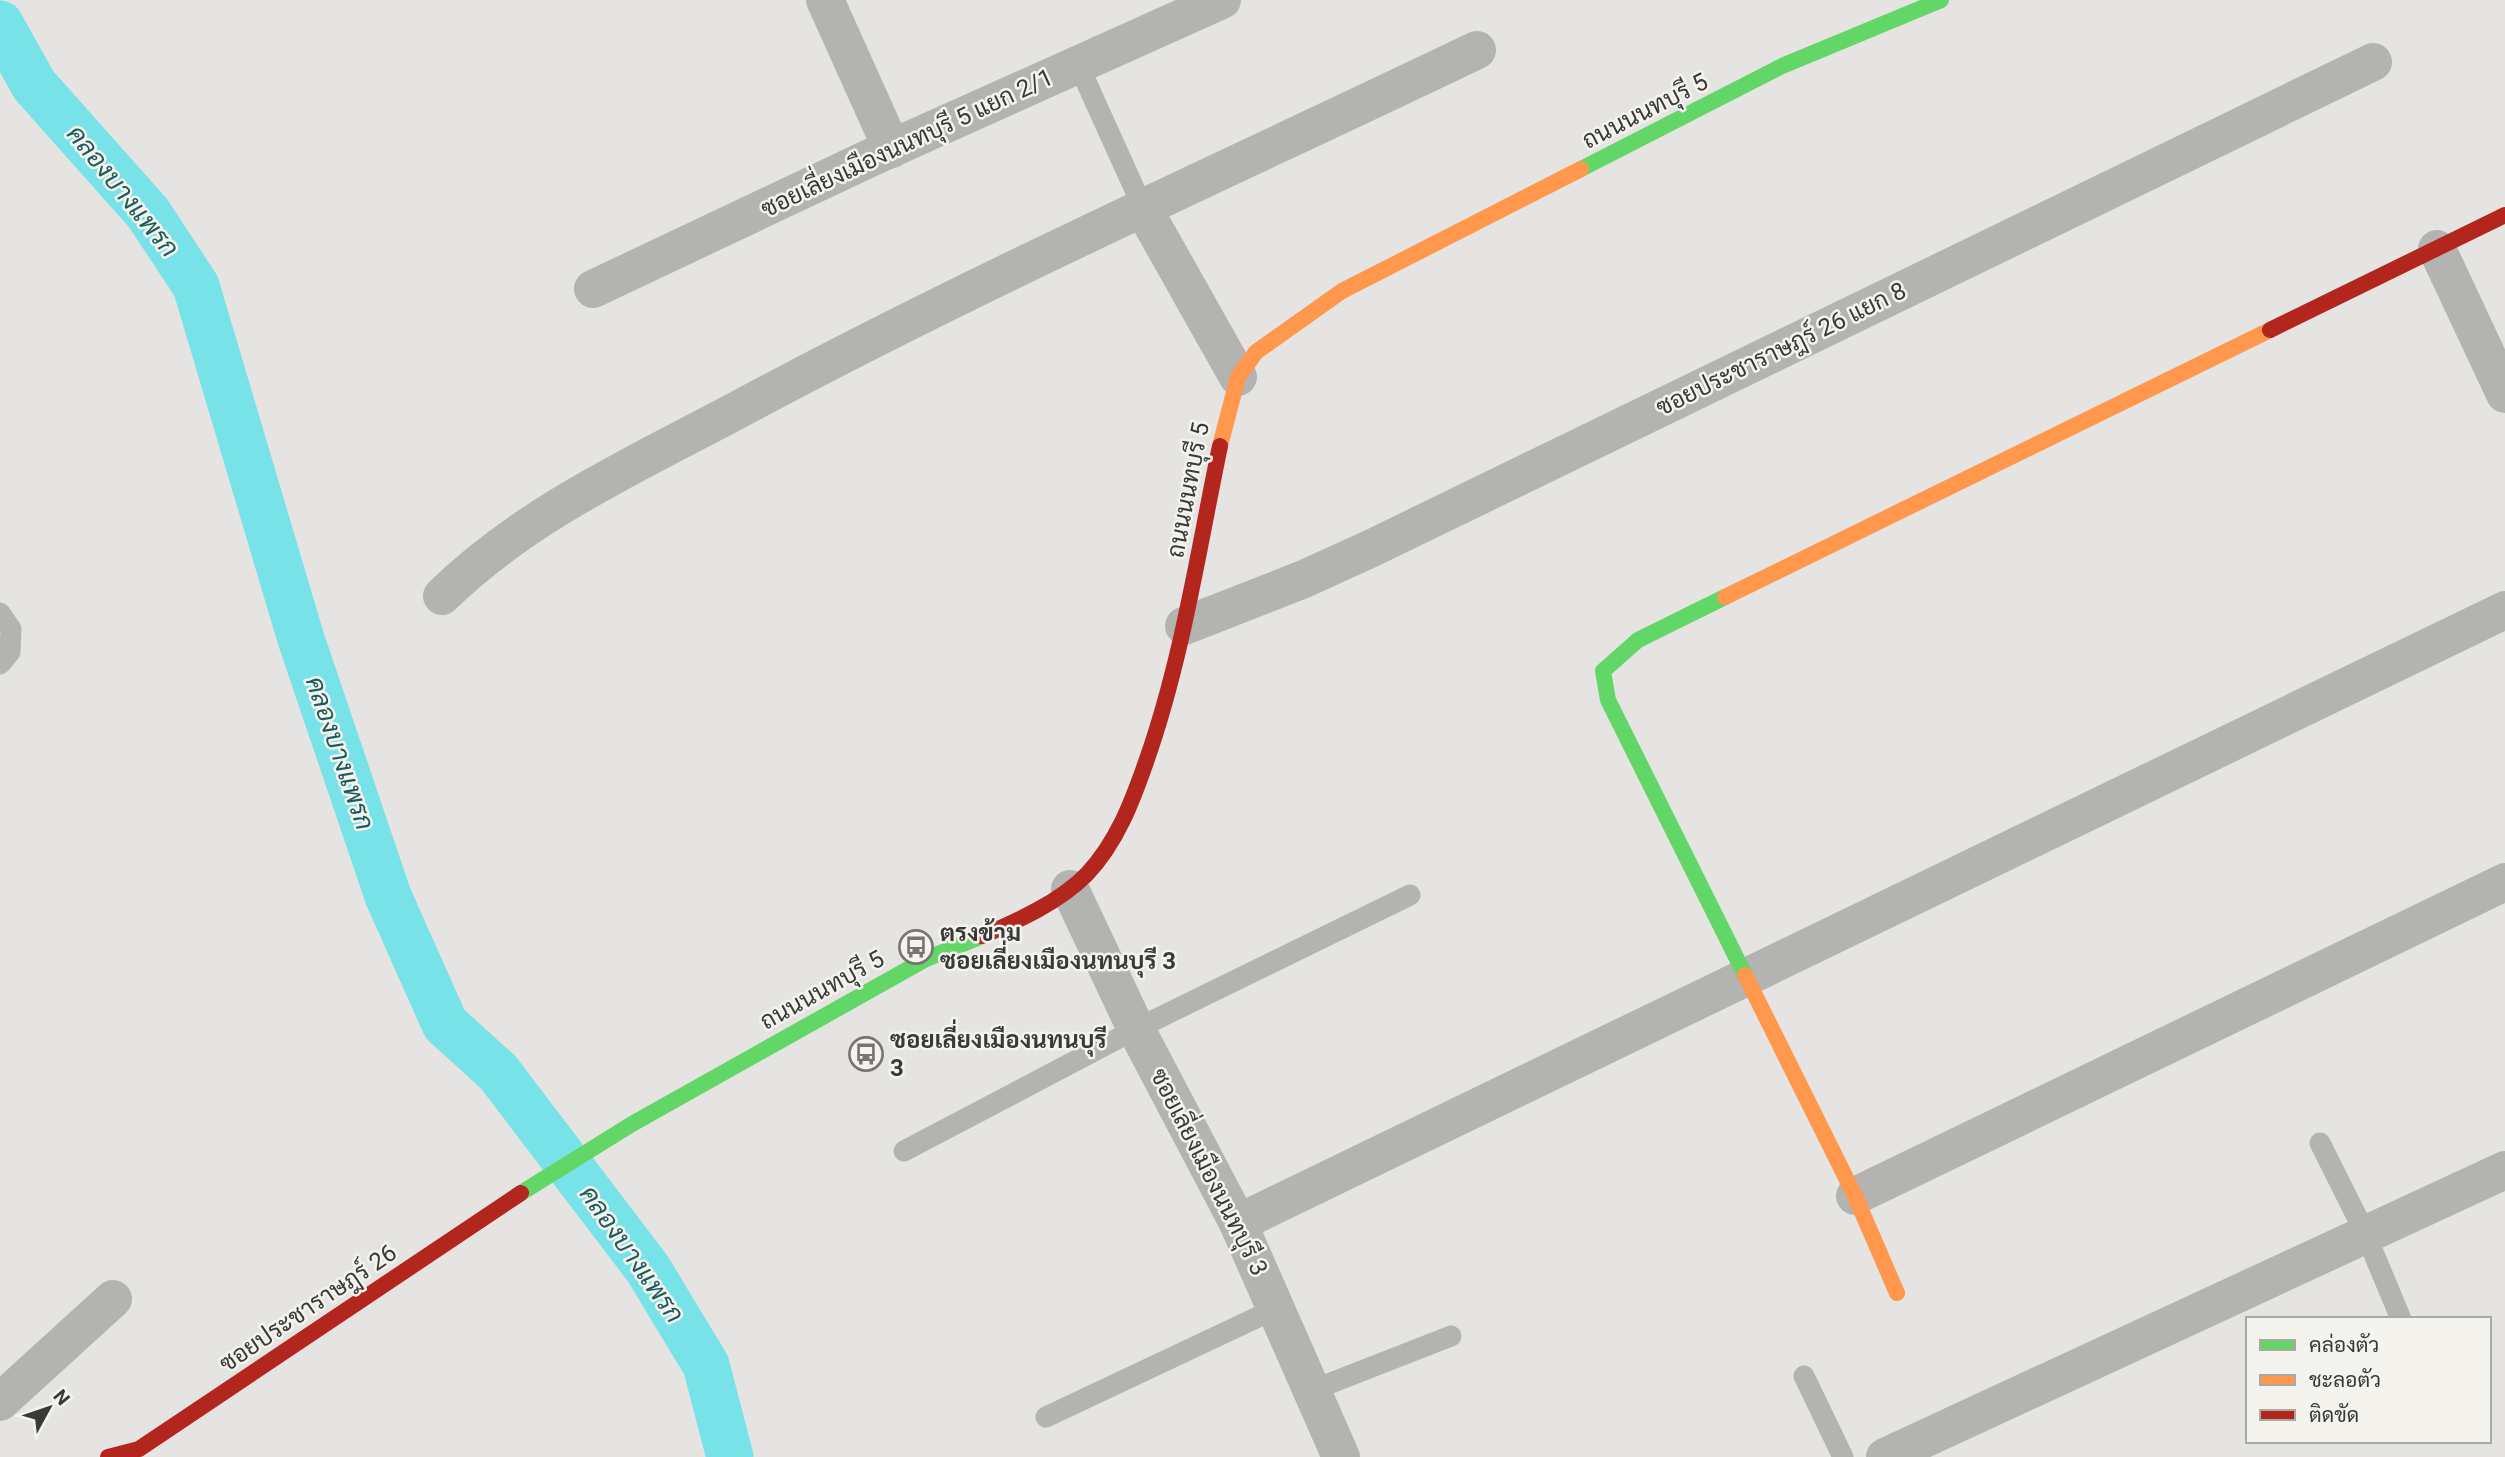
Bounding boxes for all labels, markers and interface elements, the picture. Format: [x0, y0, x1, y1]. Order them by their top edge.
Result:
street label: ซอยเลี่ยงเมืองนนทบุรี 5 แยก 2/1 [754, 57, 1058, 225]
street label: ถนนนนทบุรี 5 [1577, 66, 1713, 156]
water label: คลองบางแพรก [61, 119, 185, 263]
street label: ซอยประชาราษฎร์ 26 แยก 8 [1651, 274, 1911, 424]
street label: ถนนนนทบุรี 5 [1160, 420, 1217, 560]
water label: คลองบางแพรก [300, 672, 380, 834]
place label: ตรงข้าม ซอยเลี่ยงเมืองนทนบุรี 3 [940, 917, 1176, 978]
bus stop icon: ตรงข้าม ซอยเลี่ยงเมืองนทนบุรี 3 [897, 928, 935, 966]
street label: ถนนนนทบุรี 5 [755, 944, 890, 1037]
place label: ซอยเลี่ยงเมืองนทนบุรี 3 [890, 1019, 1106, 1082]
bus stop icon: ซอยเลี่ยงเมืองนทนบุรี 3 [847, 1035, 885, 1073]
street label: ซอยเลี่ยงเมืองนนทบุรี 3 [1143, 1061, 1280, 1281]
water label: คลองบางแพรก [574, 1180, 690, 1328]
street label: ซอยประชาราษฎร์ 26 [213, 1237, 403, 1379]
legend [2246, 1317, 2491, 1443]
text: คล่องตัว [2309, 1333, 2379, 1357]
text: ชะลอตัว [2309, 1368, 2381, 1392]
north arrow [14, 1373, 84, 1443]
text: N [49, 1385, 75, 1410]
text: ติดขัด [2309, 1403, 2359, 1427]

